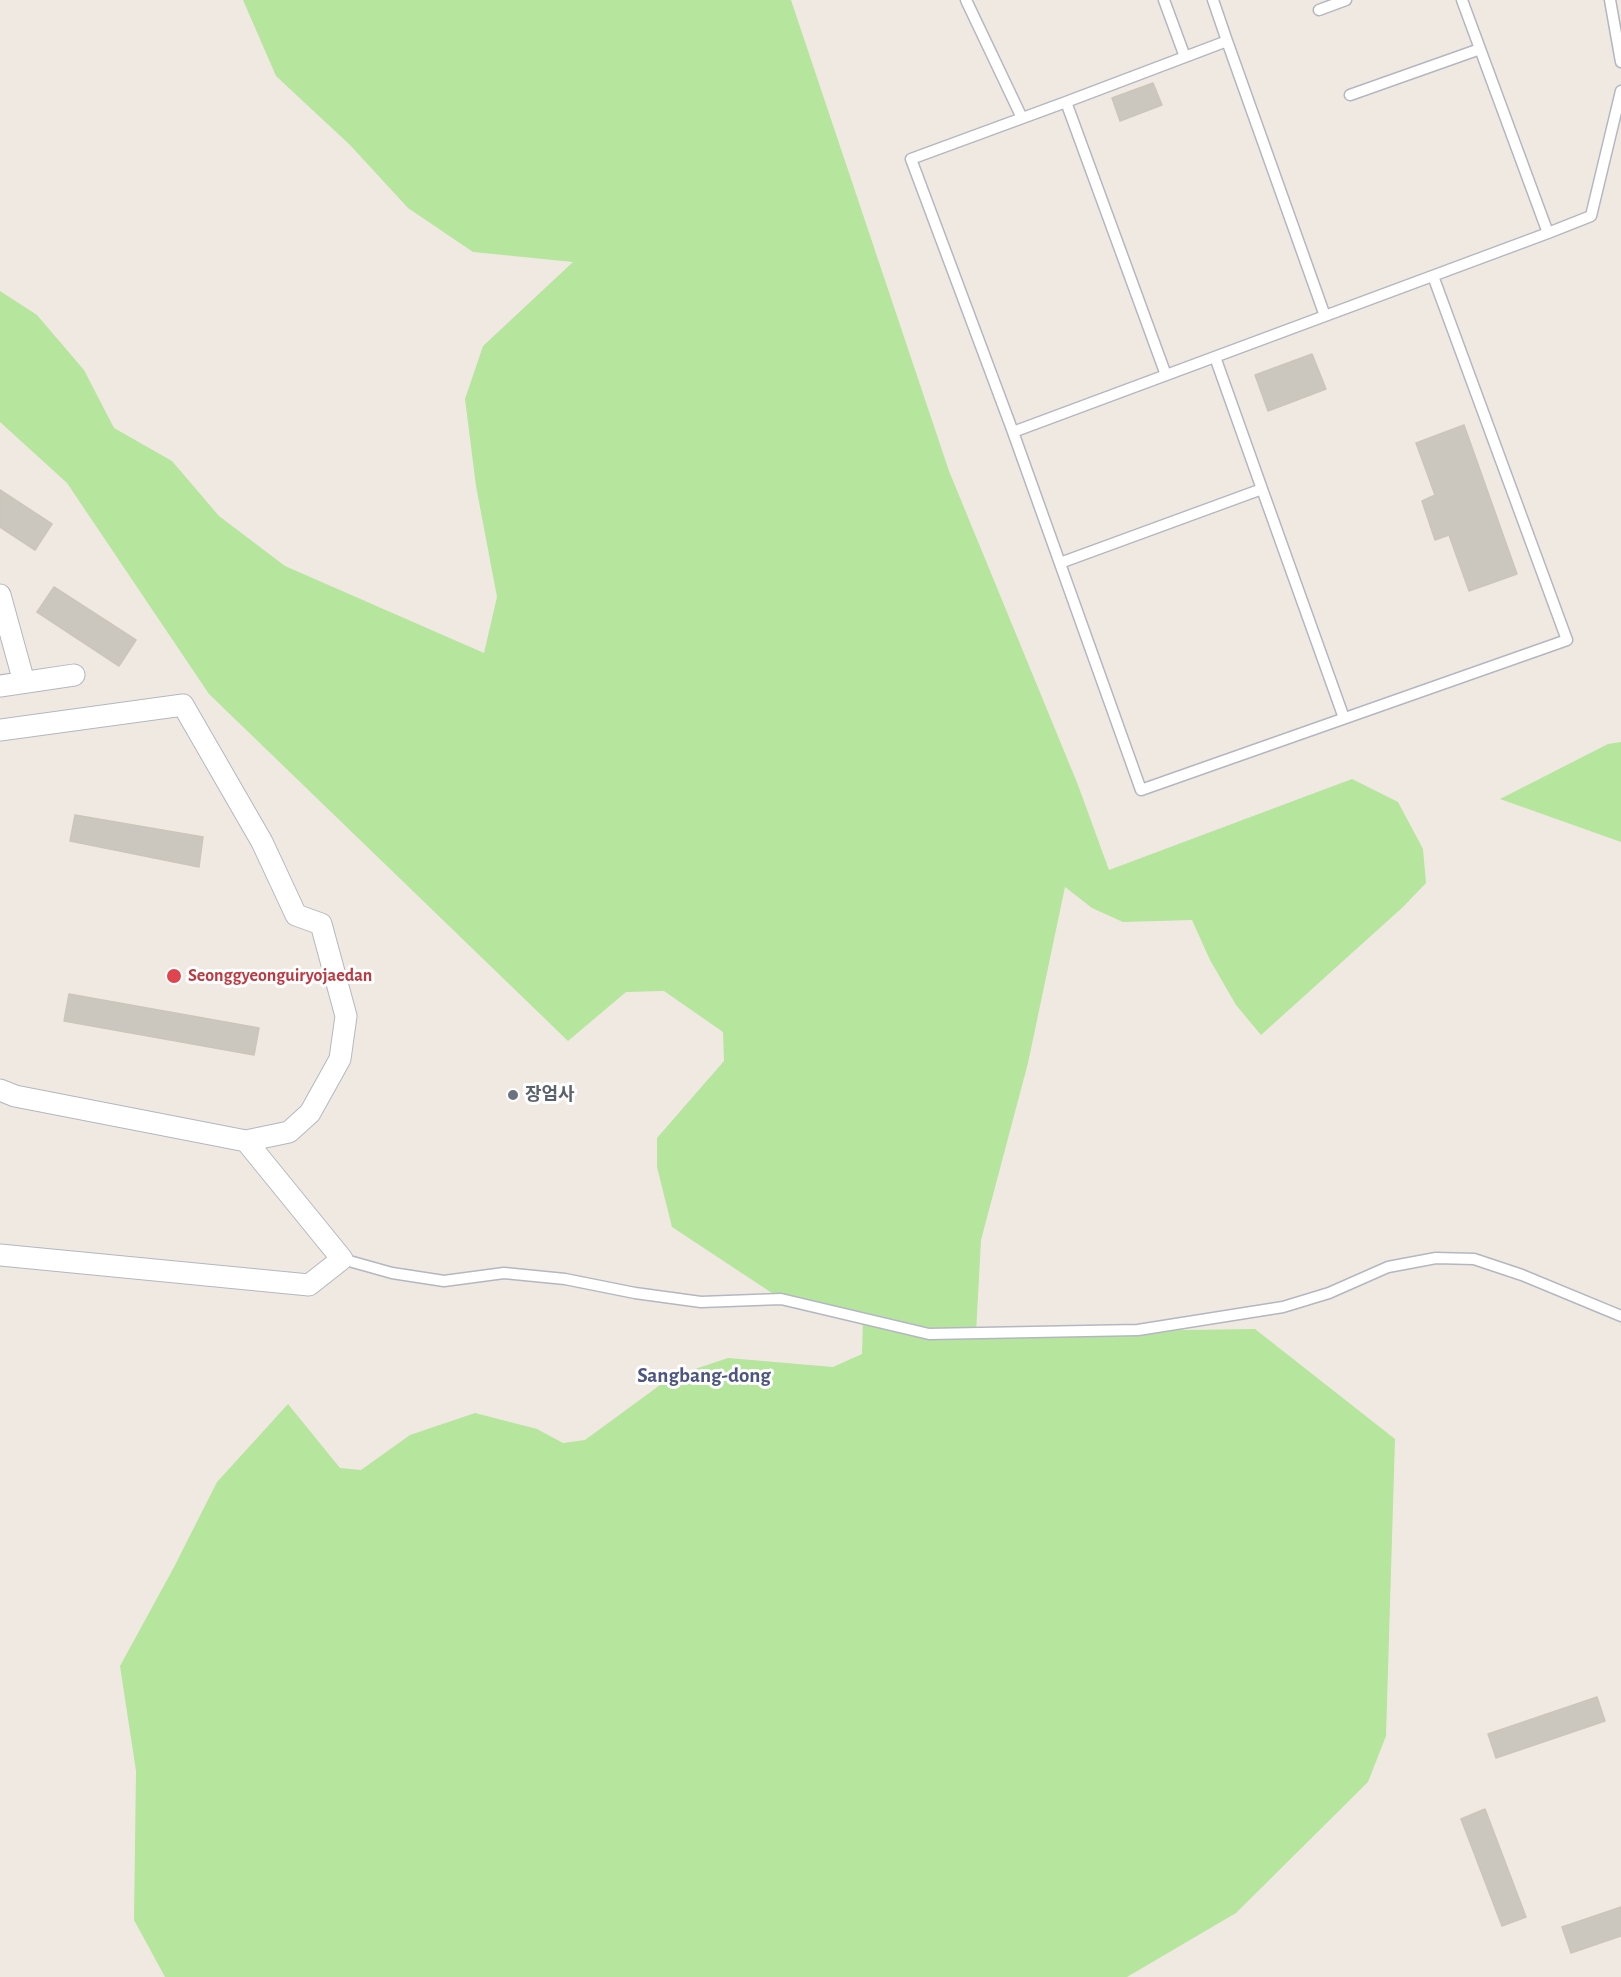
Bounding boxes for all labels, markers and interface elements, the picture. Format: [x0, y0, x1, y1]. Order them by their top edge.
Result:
place label: Seonggyeonguiryojaedan [188, 965, 372, 987]
marker: Seonggyeonguiryojaedan [165, 967, 183, 985]
place label: 장엄사 [525, 1084, 575, 1106]
marker: 장엄사 [506, 1088, 520, 1102]
district label: Sangbang-dong [637, 1363, 771, 1389]

